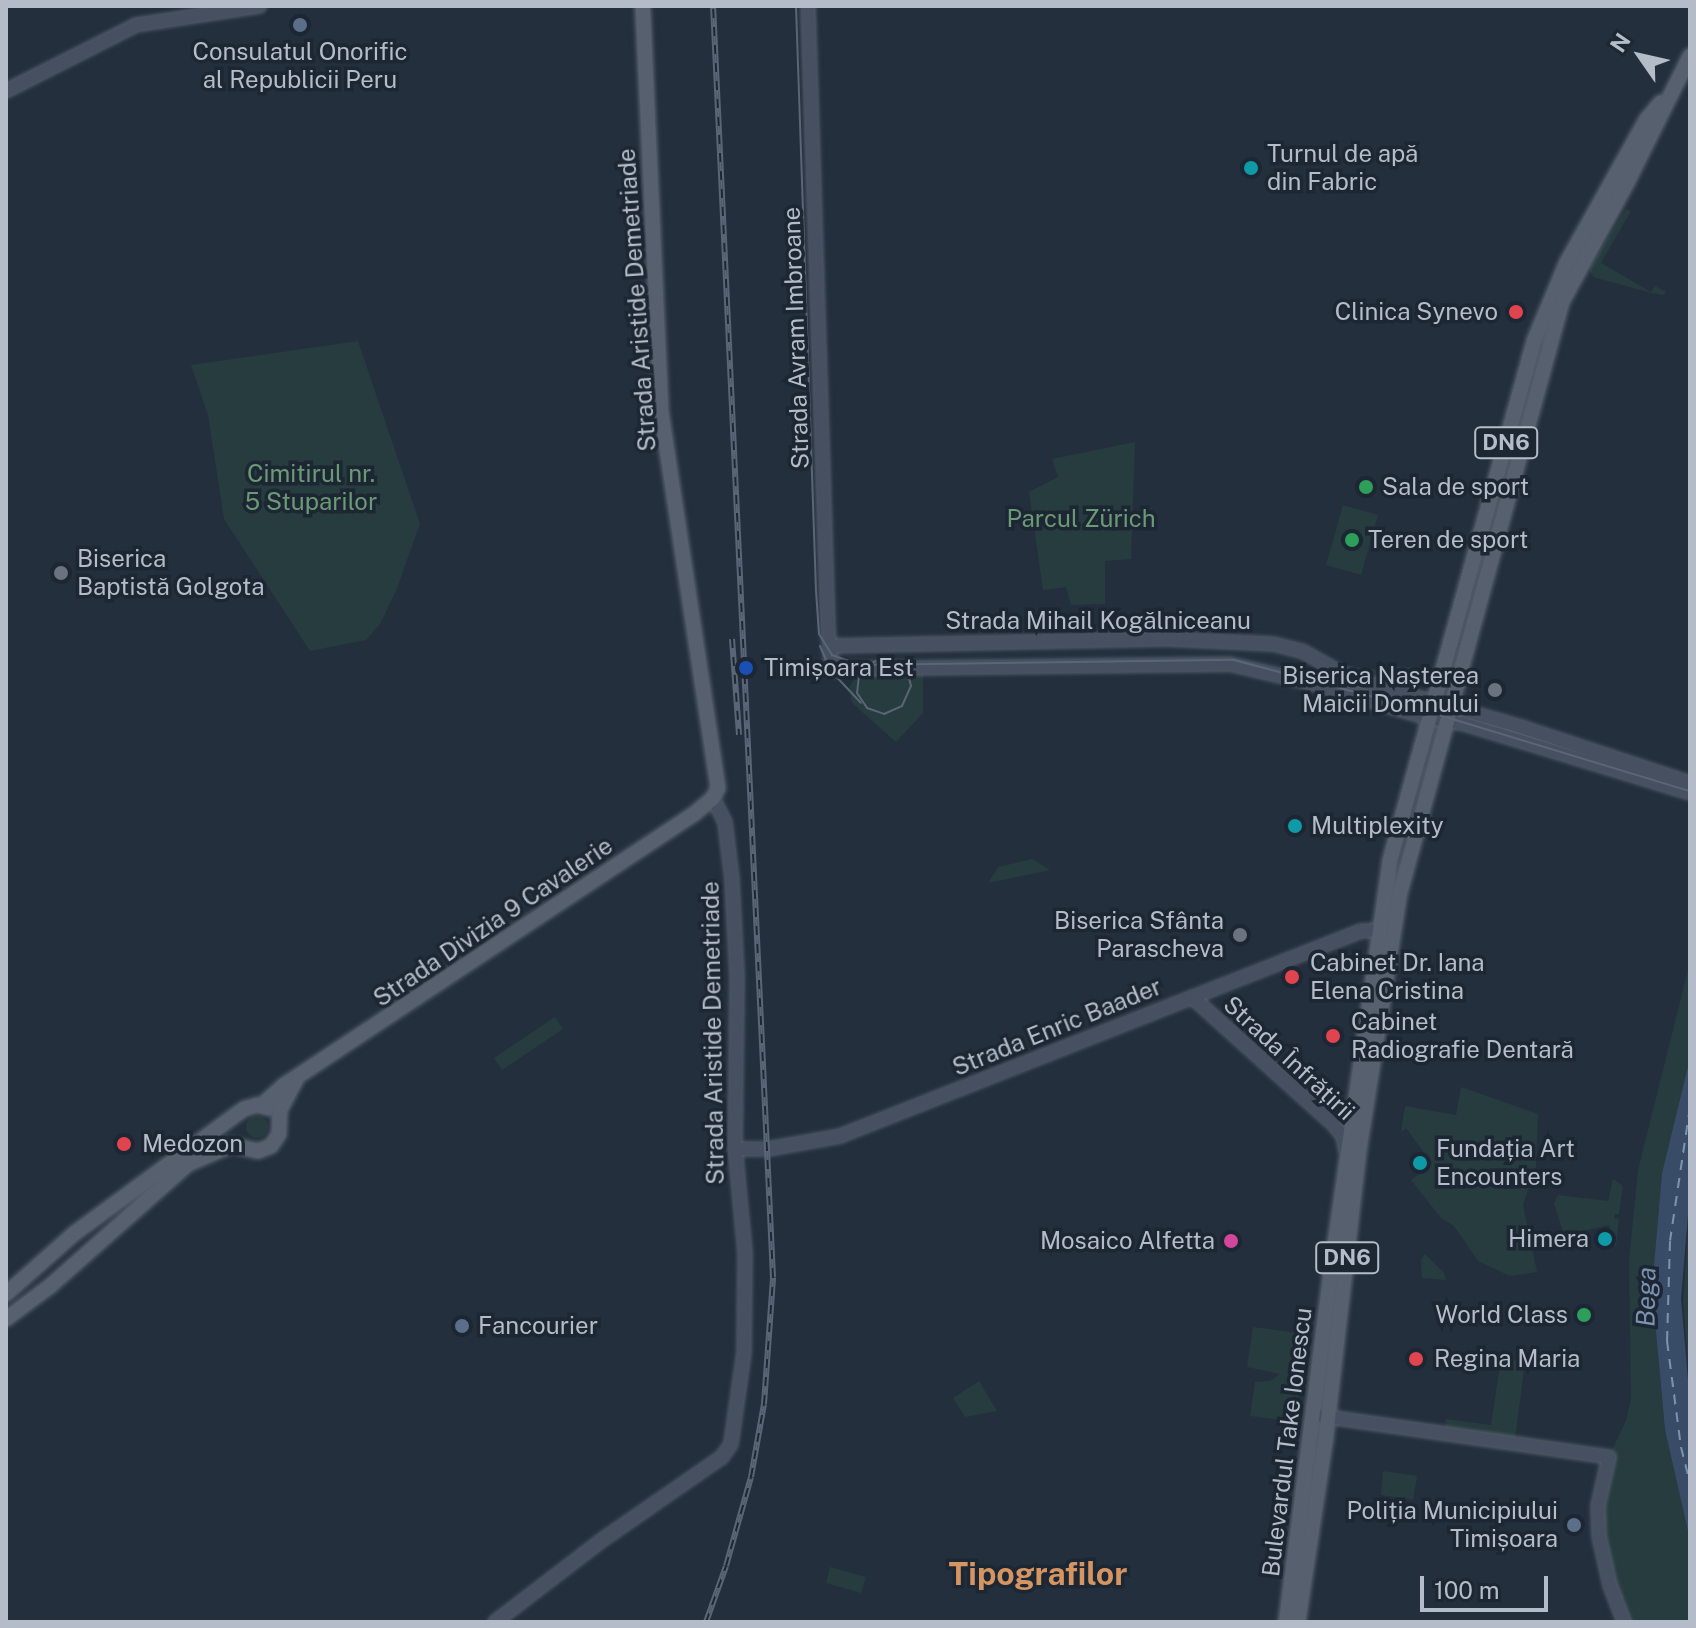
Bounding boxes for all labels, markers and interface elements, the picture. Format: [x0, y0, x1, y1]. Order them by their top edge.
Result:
marker: Consulatul Onorific al Republicii Peru [291, 16, 309, 34]
north arrow [1600, 16, 1680, 96]
text: N [1605, 28, 1636, 57]
place label: Consulatul Onorific al Republicii Peru [192, 38, 408, 94]
place label: Turnul de apă din Fabric [1267, 140, 1419, 196]
street label: Strada Aristide Demetriade [612, 148, 662, 452]
marker: Turnul de apă din Fabric [1242, 159, 1260, 177]
street label: Strada Avram Imbroane [777, 206, 815, 470]
place label: Clinica Synevo [1335, 298, 1498, 326]
marker: Clinica Synevo [1505, 301, 1527, 323]
road number: DN6 [1474, 425, 1538, 461]
park label: Cimitirul nr. 5 Stuparilor [245, 460, 377, 516]
place label: Sala de sport [1382, 473, 1530, 501]
marker: Sala de sport [1357, 478, 1375, 496]
park label: Parcul Zürich [1006, 505, 1156, 533]
place label: Teren de sport [1368, 526, 1529, 554]
marker: Teren de sport [1343, 531, 1361, 549]
place label: Biserica Baptistă Golgota [77, 545, 264, 601]
marker: Biserica Baptistă Golgota [52, 564, 70, 582]
street label: Strada Mihail Kogălniceanu [945, 607, 1251, 635]
place label: Timișoara Est [764, 654, 914, 682]
marker: Timișoara Est [735, 657, 757, 679]
place label: Biserica Nașterea Maicii Domnului [1282, 662, 1479, 718]
marker: Biserica Nașterea Maicii Domnului [1486, 681, 1504, 699]
place label: Multiplexity [1311, 812, 1444, 840]
marker: Multiplexity [1286, 817, 1304, 835]
street label: Strada Divizia 9 Cavalerie [368, 831, 618, 1013]
street label: Strada Aristide Demetriade [696, 881, 730, 1185]
place label: Biserica Sfânta Parascheva [1054, 907, 1224, 963]
marker: Biserica Sfânta Parascheva [1231, 926, 1249, 944]
place label: Cabinet Dr. Iana Elena Cristina [1310, 949, 1485, 1005]
marker: Cabinet Dr. Iana Elena Cristina [1281, 966, 1303, 988]
street label: Strada Enric Baader [948, 972, 1166, 1082]
street label: Strada Înfrățirii [1217, 990, 1361, 1126]
place label: Cabinet Radiografie Dentară [1351, 1008, 1574, 1064]
marker: Cabinet Radiografie Dentară [1322, 1025, 1344, 1047]
place label: Medozon [142, 1130, 243, 1158]
marker: Medozon [113, 1133, 135, 1155]
place label: Fundația Art Encounters [1436, 1135, 1575, 1191]
marker: Fundația Art Encounters [1411, 1154, 1429, 1172]
place label: Himera [1508, 1225, 1589, 1253]
place label: Mosaico Alfetta [1040, 1227, 1215, 1255]
marker: Himera [1596, 1230, 1614, 1248]
marker: Mosaico Alfetta [1222, 1232, 1240, 1250]
road number: DN6 [1315, 1240, 1379, 1276]
water label: Bega [1630, 1267, 1662, 1327]
place label: World Class [1435, 1301, 1568, 1329]
street label: Bulevardul Take Ionescu [1256, 1306, 1318, 1578]
marker: World Class [1575, 1306, 1593, 1324]
place label: Fancourier [478, 1312, 598, 1340]
marker: Fancourier [453, 1317, 471, 1335]
place label: Regina Maria [1434, 1345, 1580, 1373]
marker: Regina Maria [1405, 1348, 1427, 1370]
place label: Poliția Municipiului Timișoara [1347, 1497, 1558, 1553]
marker: Poliția Municipiului Timișoara [1565, 1516, 1583, 1534]
district label: Tipografilor [949, 1555, 1127, 1593]
scale bar [1424, 1560, 1552, 1610]
text: 100 m [1434, 1576, 1500, 1604]

